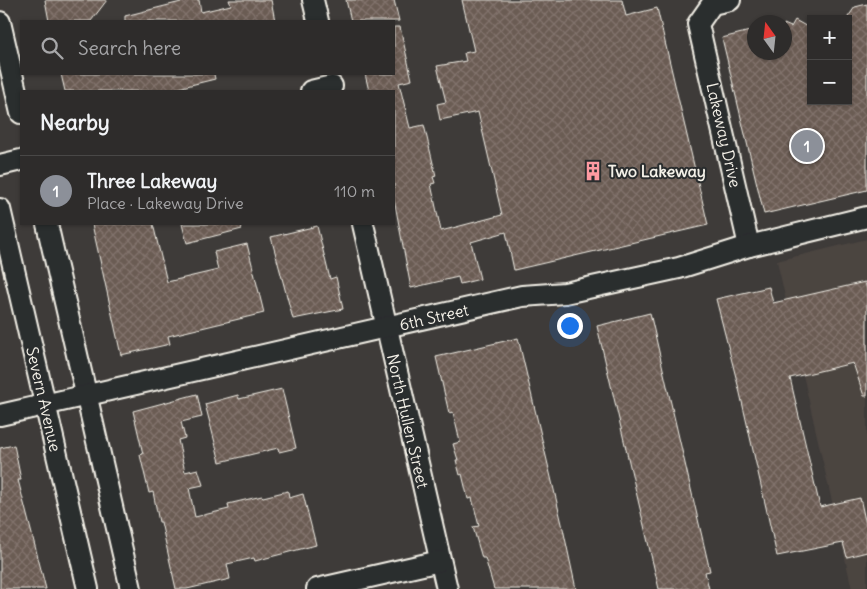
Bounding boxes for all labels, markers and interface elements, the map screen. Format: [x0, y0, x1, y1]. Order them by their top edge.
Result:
north arrow [747, 15, 792, 60]
map controls [807, 15, 852, 105]
button: + [807, 15, 852, 60]
search box [20, 20, 395, 75]
icon: search [38, 34, 66, 62]
text: Search here [78, 36, 181, 60]
button: − [807, 60, 852, 105]
street label: Lakeway Drive [702, 81, 746, 189]
text: Nearby [40, 109, 110, 136]
pin: 1 [791, 127, 823, 165]
building icon: Two Lakeway [582, 160, 604, 182]
place label: Two Lakeway [608, 161, 706, 182]
text: Three Lakeway [87, 169, 217, 193]
text: 1 [53, 181, 59, 201]
text: 110 m [334, 181, 375, 201]
text: Place · Lakeway Drive [87, 193, 244, 213]
street label: 6th Street [397, 299, 471, 335]
your location [557, 313, 583, 339]
street label: Severn Avenue [22, 345, 66, 453]
street label: North Hullen Street [383, 352, 433, 491]

